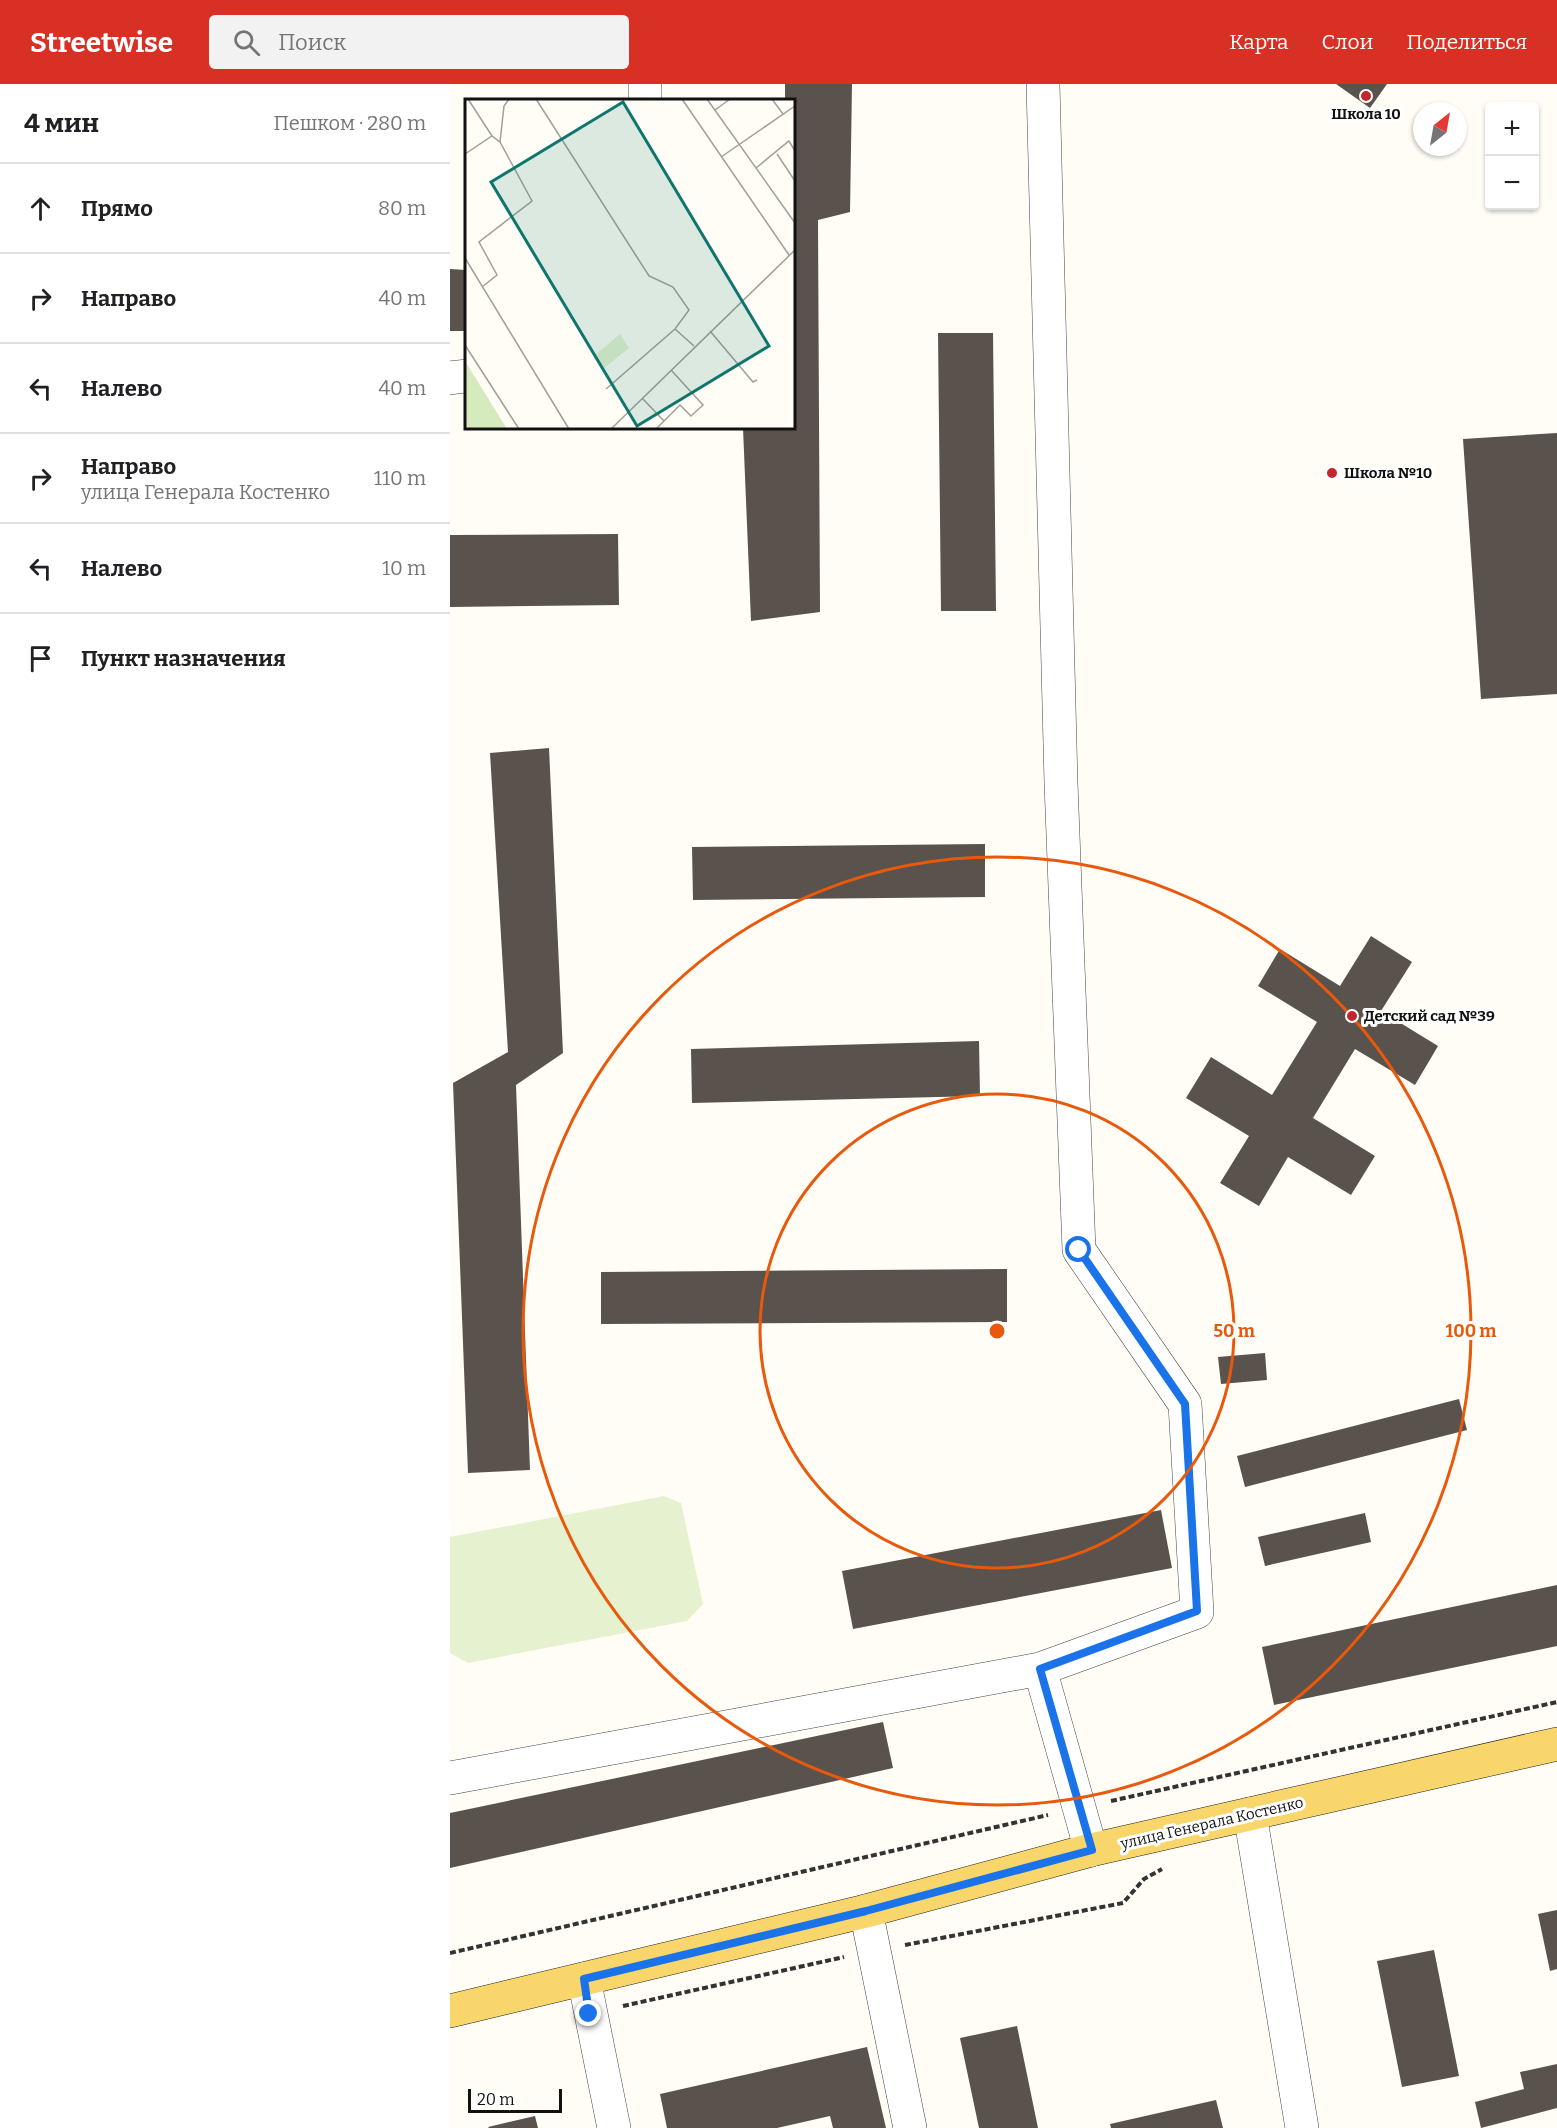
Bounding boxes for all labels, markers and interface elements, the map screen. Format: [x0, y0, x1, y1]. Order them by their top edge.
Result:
search box [209, 15, 629, 69]
text: Streetwise [30, 26, 173, 59]
icon: search [230, 26, 263, 59]
text: Поиск [278, 29, 346, 56]
text: Карта [1229, 29, 1288, 55]
text: Слои [1321, 29, 1373, 55]
text: Поделиться [1406, 29, 1527, 55]
marker: Школа 10 [1359, 89, 1373, 103]
inset map [465, 99, 795, 429]
north arrow [1413, 102, 1467, 156]
map controls [1485, 102, 1539, 210]
button: + [1485, 102, 1539, 156]
place label: Школа 10 [1331, 105, 1401, 123]
text: 4 мин [24, 108, 99, 139]
text: Пешком · 280 m [273, 111, 426, 135]
button: − [1485, 156, 1539, 210]
icon: ahead [24, 192, 57, 225]
text: Прямо [81, 195, 153, 222]
text: 80 m [378, 196, 426, 220]
icon: right [24, 282, 57, 315]
text: Направо [81, 285, 176, 312]
text: 40 m [378, 286, 426, 310]
icon: left [24, 372, 57, 405]
text: Налево [81, 375, 162, 402]
text: 40 m [378, 376, 426, 400]
text: Направо [81, 453, 176, 480]
icon: right [24, 462, 57, 495]
place label: Школа №10 [1344, 464, 1432, 482]
text: 110 m [374, 466, 426, 490]
marker: Школа №10 [1325, 466, 1339, 480]
text: улица Генерала Костенко [81, 480, 330, 504]
icon: left [24, 552, 57, 585]
text: Налево [81, 555, 162, 582]
text: 10 m [382, 556, 426, 580]
icon: arrive [24, 642, 57, 675]
text: Пункт назначения [81, 645, 286, 672]
place label: Детский сад №39 [1364, 1007, 1495, 1025]
marker: Детский сад №39 [1345, 1009, 1359, 1023]
route start [1065, 1236, 1091, 1262]
text: 50 m [1213, 1320, 1255, 1342]
text: 100 m [1445, 1320, 1497, 1342]
centre of rings [987, 1321, 1007, 1341]
street label: улица Генерала Костенко [1118, 1793, 1305, 1853]
route end [575, 2000, 601, 2026]
scale bar [468, 2086, 562, 2114]
text: 20 m [477, 2090, 514, 2109]

